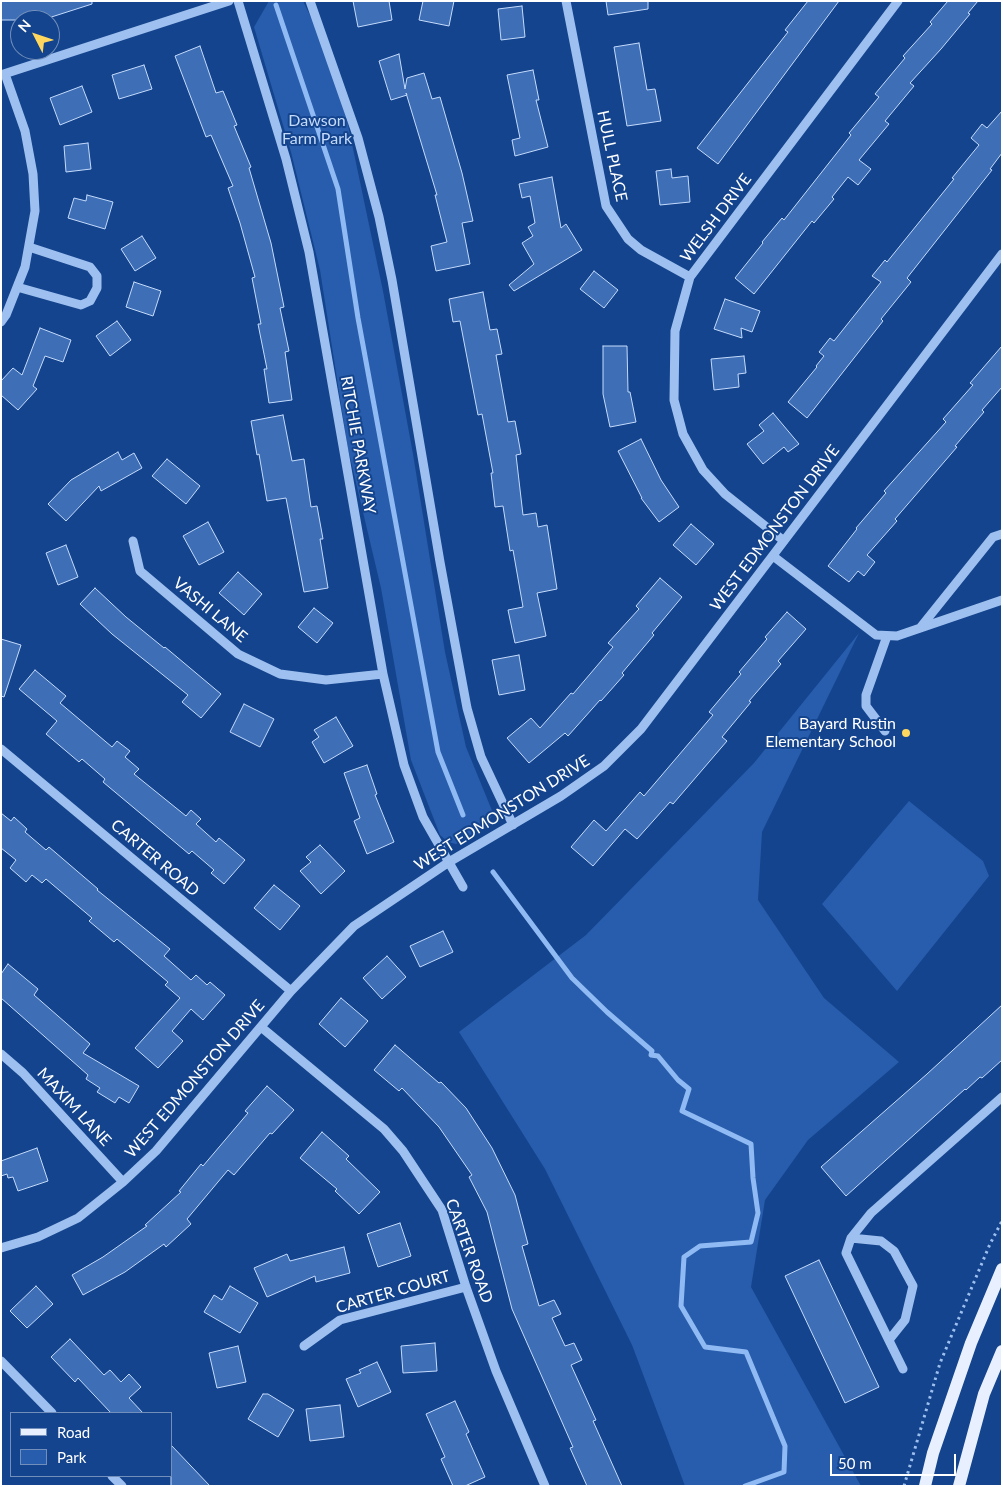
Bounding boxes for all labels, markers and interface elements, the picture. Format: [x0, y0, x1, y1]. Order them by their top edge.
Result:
north arrow [10, 10, 60, 60]
text: N [14, 16, 34, 35]
street label: HULL PLACE [593, 109, 631, 203]
park label: Dawson Farm Park [282, 111, 352, 149]
street label: WELSH DRIVE [677, 170, 755, 266]
street label: RITCHIE PARKWAY [336, 374, 380, 516]
street label: WEST EDMONSTON DRIVE [706, 441, 844, 615]
street label: VASHI LANE [169, 573, 251, 647]
place label: Bayard Rustin Elementary School [765, 714, 896, 752]
marker: Bayard Rustin Elementary School [900, 727, 912, 739]
street label: WEST EDMONSTON DRIVE [411, 751, 593, 875]
street label: CARTER ROAD [107, 815, 203, 901]
street label: WEST EDMONSTON DRIVE [121, 996, 269, 1162]
street label: MAXIM LANE [33, 1064, 115, 1150]
street label: CARTER ROAD [441, 1196, 497, 1306]
street label: CARTER COURT [334, 1266, 452, 1318]
legend [10, 1412, 172, 1477]
text: Road [57, 1423, 90, 1441]
scale bar [833, 1444, 959, 1476]
text: Park [57, 1448, 86, 1466]
text: 50 m [838, 1454, 872, 1472]

